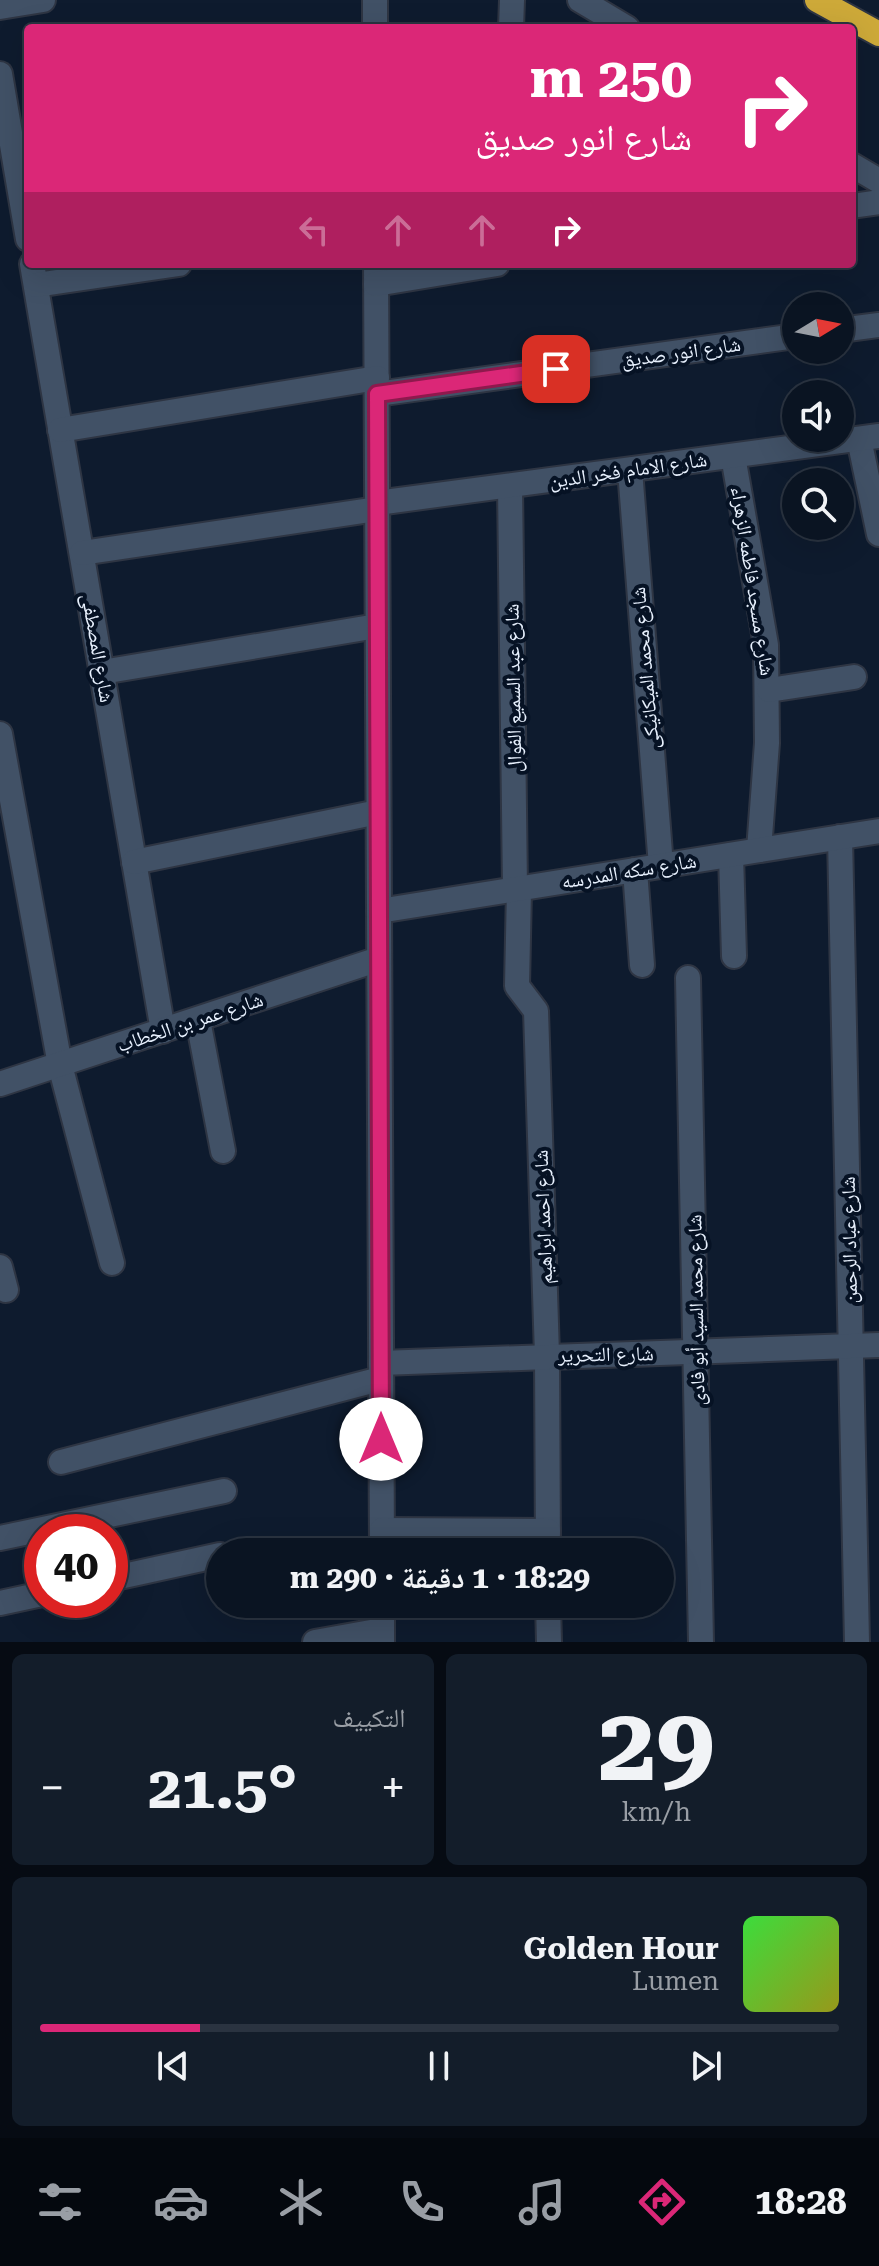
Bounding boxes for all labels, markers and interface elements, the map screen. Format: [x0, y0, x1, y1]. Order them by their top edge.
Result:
text: 250 m [530, 45, 692, 111]
icon: right [720, 56, 824, 160]
text: شارع انور صديق [475, 117, 692, 159]
icon: left [292, 208, 336, 252]
icon: ahead [376, 208, 420, 252]
icon: ahead [460, 208, 504, 252]
icon: right [544, 208, 588, 252]
north arrow [782, 292, 854, 364]
map controls [782, 292, 854, 540]
street label: شارع انور صديق [620, 332, 742, 373]
pin [522, 335, 590, 403]
icon: arrive [534, 347, 578, 391]
button: sound [782, 380, 854, 452]
street label: شارع الامام فخر الدين [548, 447, 709, 495]
button: search [782, 468, 854, 540]
street label: شارع مسجد فاطمه الزهراء [725, 485, 780, 677]
street label: شارع محمد الميكانيكى [626, 586, 665, 750]
street label: شارع المصطفى [76, 592, 119, 704]
street label: شارع عبد السميع الفوال [500, 603, 527, 773]
street label: شارع سكه المدرسه [560, 848, 698, 894]
street label: شارع عمر بن الخطاب [114, 987, 266, 1058]
street label: شارع احمد ابراهيم [529, 1149, 559, 1285]
street label: شارع عباد الرحمن [836, 1176, 863, 1304]
street label: شارع محمد السيد أبو فادى [682, 1214, 711, 1406]
street label: شارع التحرير [557, 1341, 654, 1368]
position arrow [339, 1397, 423, 1481]
speed limit sign: 40 [24, 1514, 128, 1618]
text: 18:29 · 1 دقيقة · 290 m [290, 1560, 590, 1595]
text: 29 [598, 1684, 715, 1805]
text: التكييف [333, 1703, 406, 1733]
text: 21.5° [148, 1752, 298, 1823]
text: − [40, 1762, 65, 1814]
text: + [381, 1762, 406, 1814]
text: km/h [621, 1797, 691, 1827]
text: Golden Hour [524, 1931, 719, 1966]
text: Lumen [632, 1966, 719, 1996]
icon: previous [151, 2044, 195, 2088]
icon: pause [417, 2044, 461, 2088]
icon: next [684, 2044, 728, 2088]
icon: filters [32, 2174, 88, 2230]
icon: car [153, 2174, 209, 2230]
icon: climate [273, 2174, 329, 2230]
icon: phone [394, 2174, 450, 2230]
icon: music [514, 2174, 570, 2230]
icon: directions [634, 2174, 690, 2230]
text: 18:28 [755, 2181, 847, 2223]

